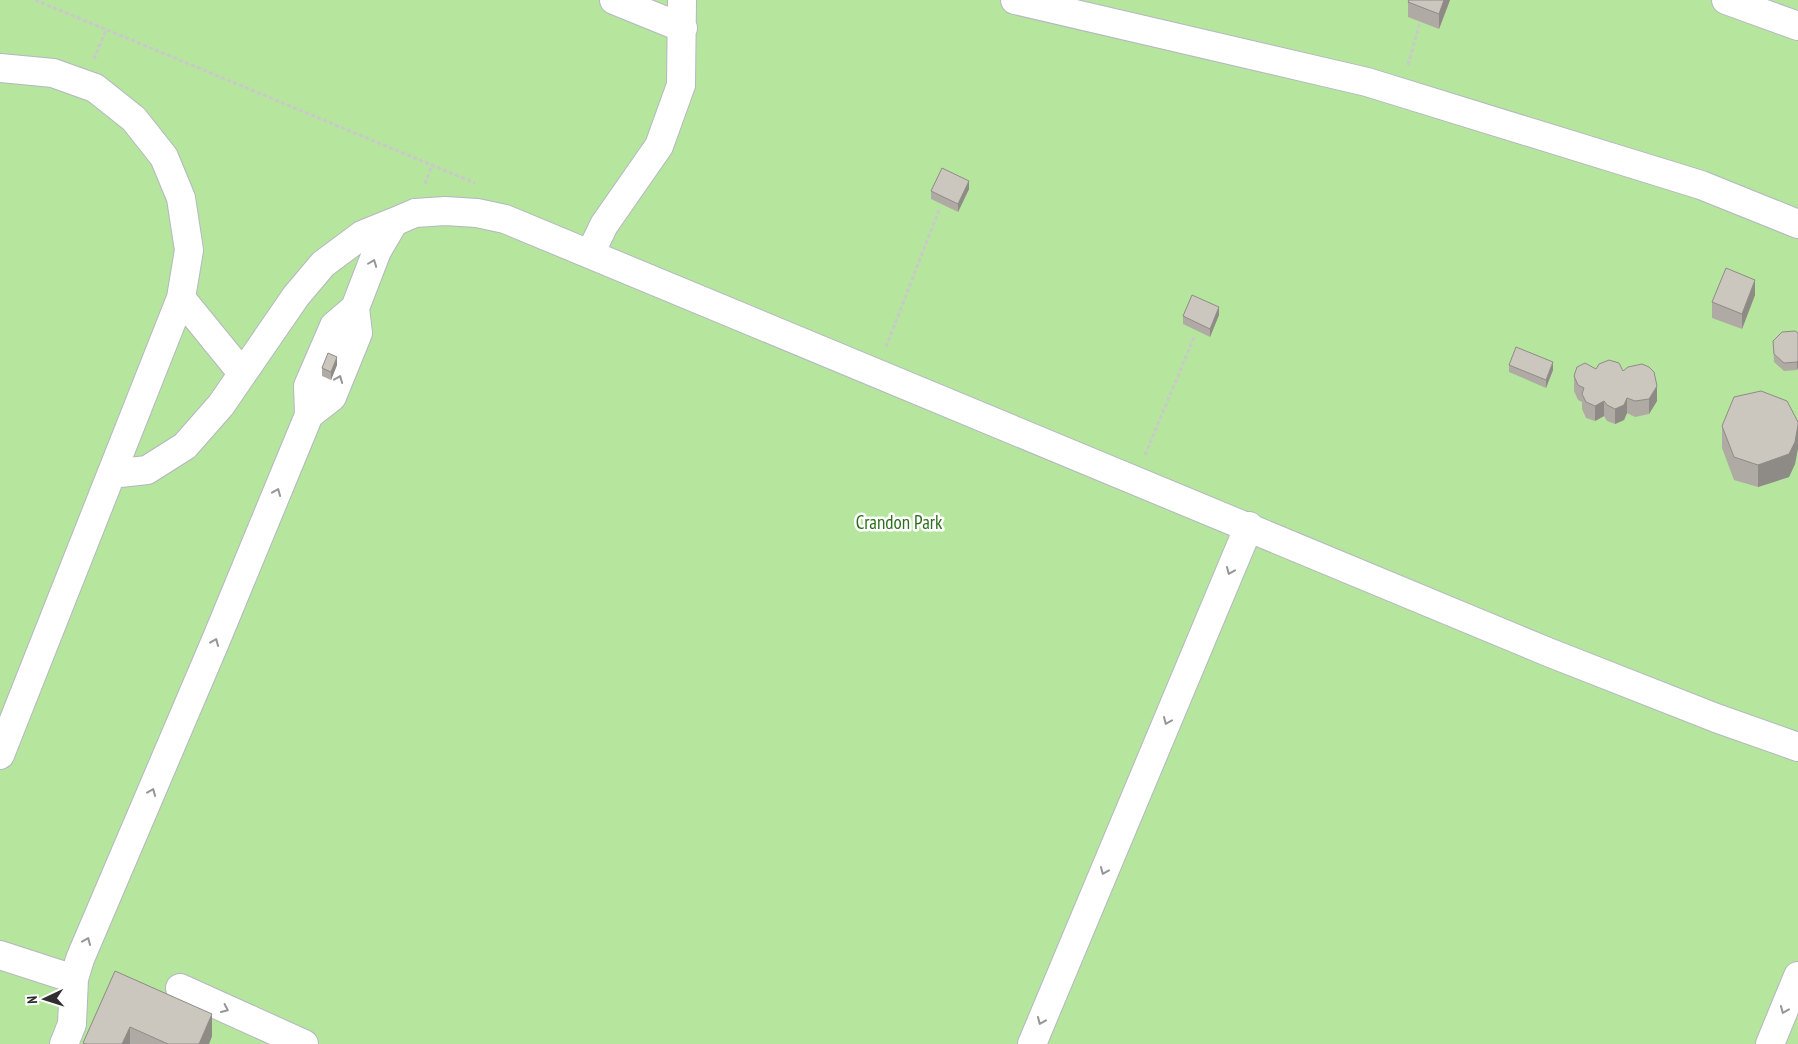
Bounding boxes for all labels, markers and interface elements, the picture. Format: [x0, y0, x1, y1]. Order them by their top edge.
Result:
one-way arrow [367, 259, 377, 267]
one-way arrow [334, 375, 344, 383]
one-way arrow [271, 488, 282, 497]
park label: Crandon Park [856, 510, 943, 534]
one-way arrow [1226, 566, 1236, 575]
one-way arrow [209, 638, 220, 647]
one-way arrow [1163, 716, 1174, 725]
one-way arrow [145, 788, 156, 797]
one-way arrow [1100, 866, 1111, 875]
one-way arrow [81, 937, 92, 946]
north arrow [20, 974, 70, 1024]
text: N [23, 996, 41, 1004]
one-way arrow [219, 1002, 228, 1012]
one-way arrow [1779, 1005, 1790, 1014]
one-way arrow [1037, 1016, 1048, 1025]

